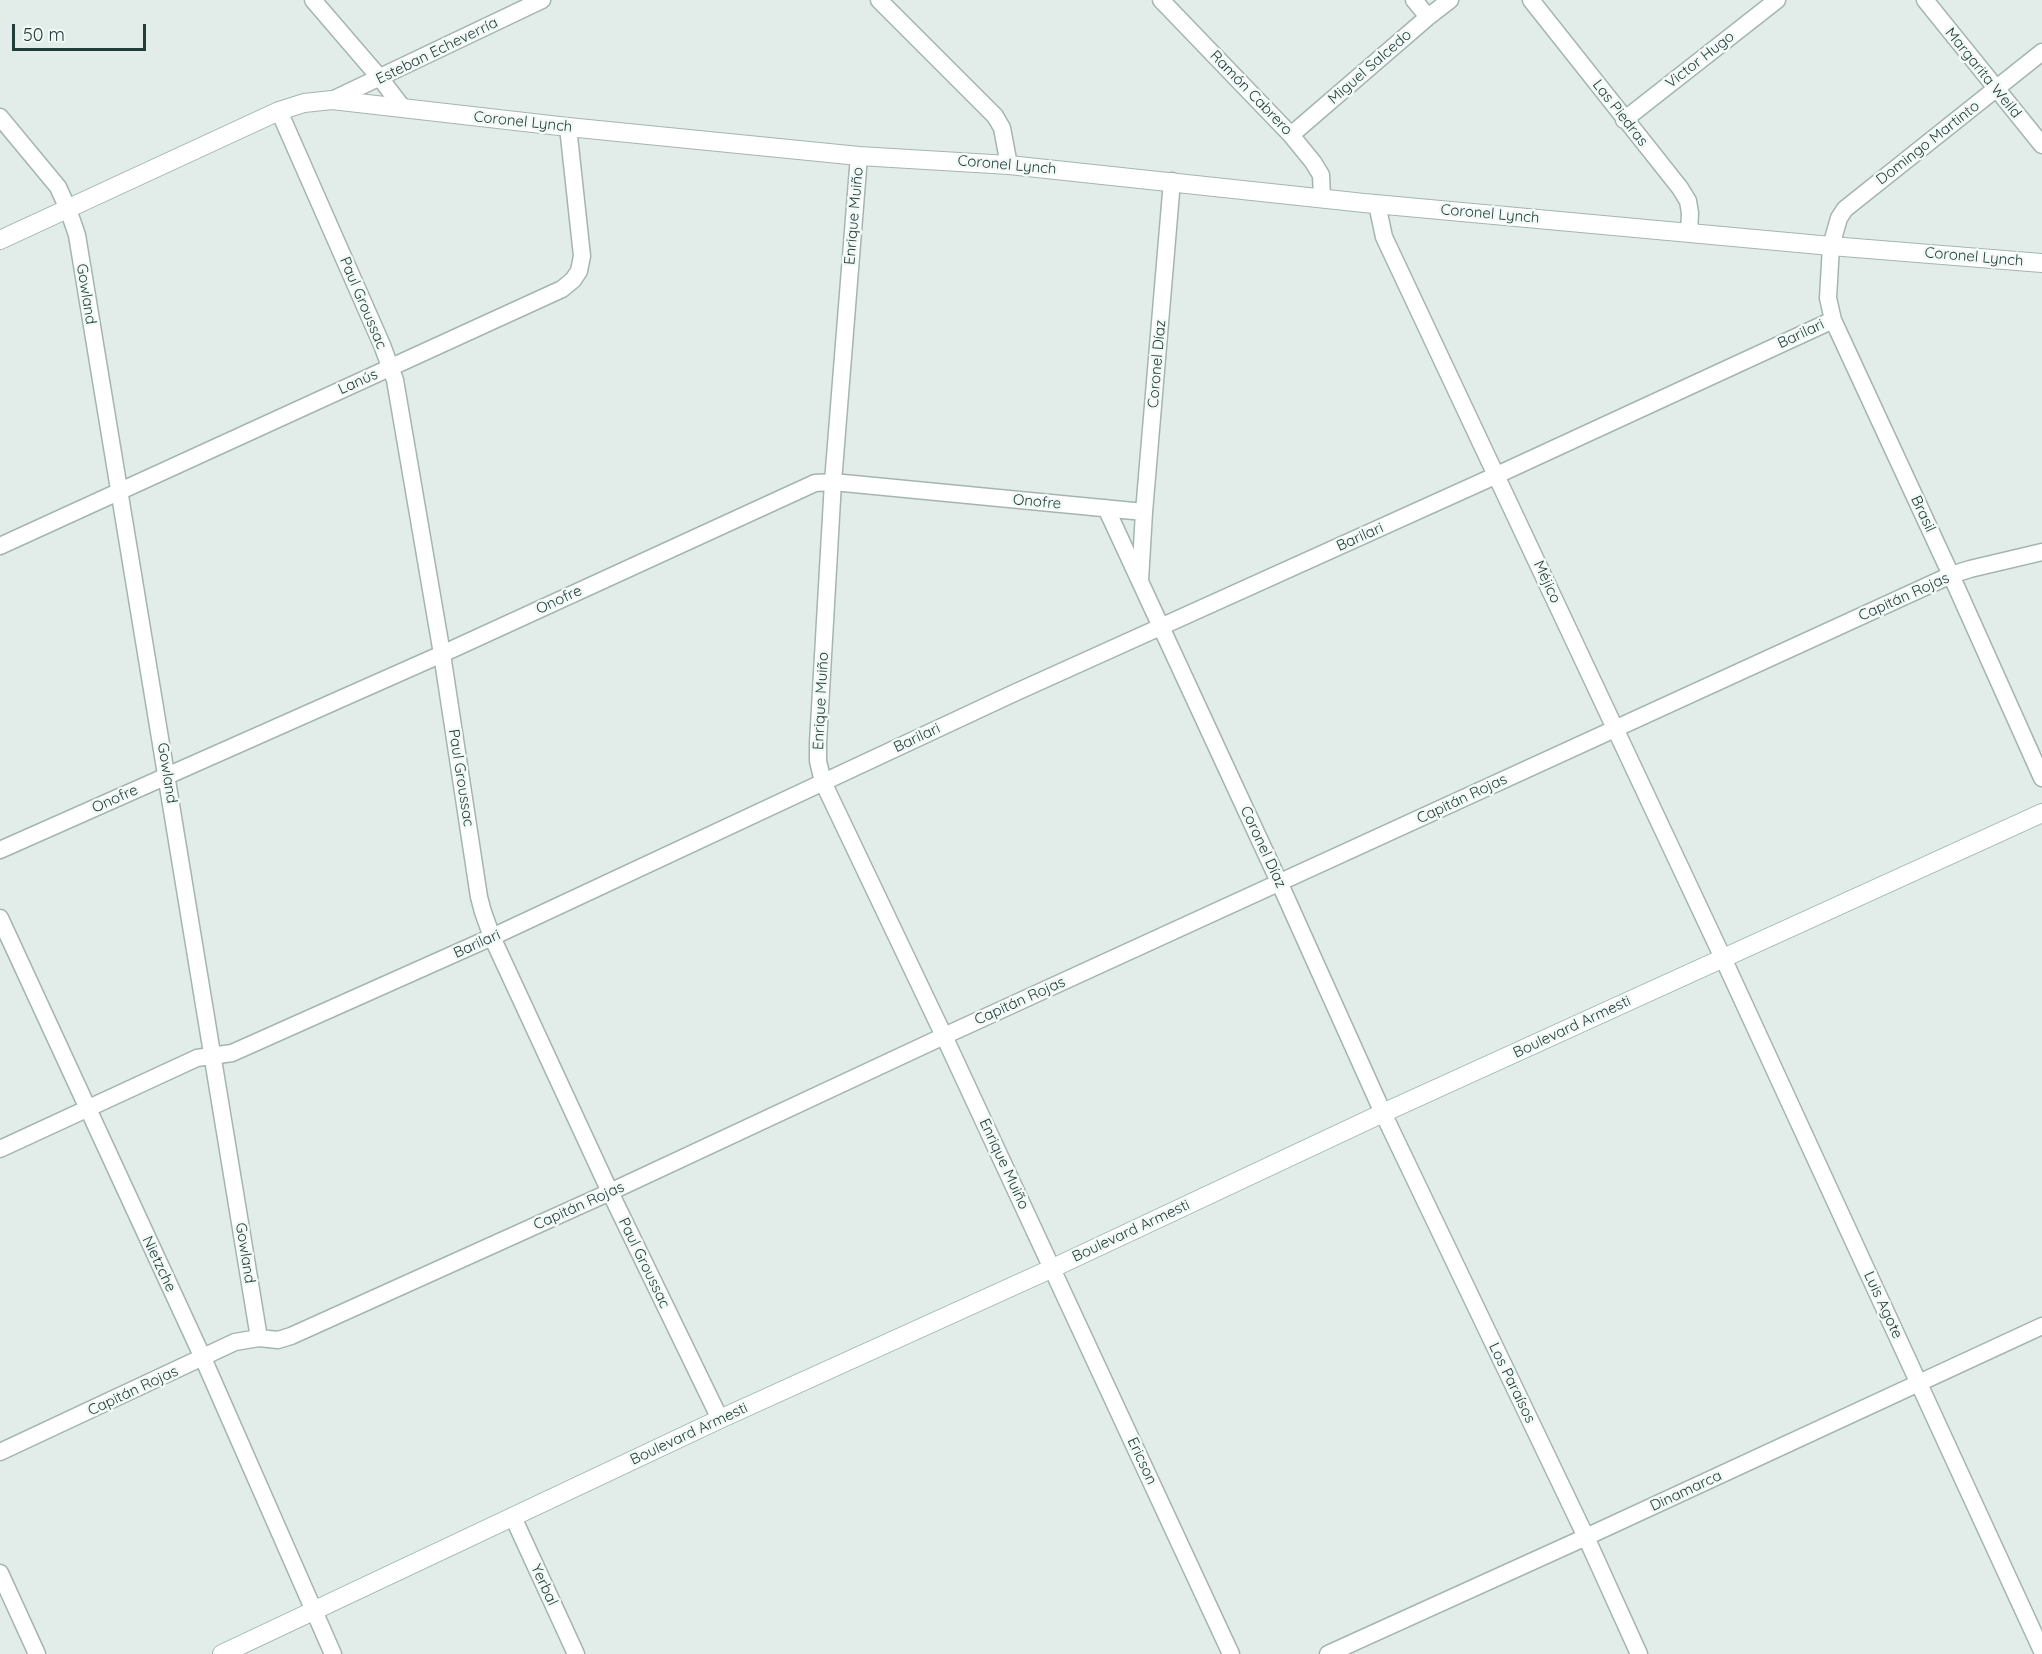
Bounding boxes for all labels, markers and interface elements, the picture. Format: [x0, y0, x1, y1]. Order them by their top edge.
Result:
scale bar [15, 12, 148, 50]
street label: Esteban Echeverría [373, 14, 501, 88]
text: 50 m [23, 23, 65, 46]
street label: Margarita Weild [1941, 24, 2025, 122]
street label: Miguel Salcedo [1325, 26, 1415, 108]
street label: Victor Hugo [1662, 28, 1738, 92]
street label: Ramón Cabrero [1206, 47, 1296, 139]
street label: Las Piedras [1588, 76, 1652, 150]
street label: Domingo Martinto [1873, 97, 1983, 189]
street label: Coronel Lynch [473, 108, 573, 136]
street label: Coronel Lynch [957, 152, 1057, 178]
street label: Enrique Muiño [841, 166, 867, 266]
street label: Coronel Lynch [1440, 201, 1540, 227]
street label: Coronel Lynch [1924, 244, 2024, 270]
street label: Paul Groussac [335, 254, 391, 352]
street label: Gowland [72, 262, 100, 326]
street label: Barilari [1775, 315, 1827, 353]
street label: Coronel Díaz [1144, 319, 1170, 409]
street label: Lanús [335, 365, 381, 399]
street label: Onofre [1012, 491, 1062, 513]
street label: Brasil [1907, 493, 1939, 535]
street label: Barilari [1334, 519, 1386, 555]
street label: Méjico [1529, 558, 1565, 606]
street label: Capitán Rojas [1856, 569, 1952, 625]
street label: Onofre [533, 582, 585, 618]
street label: Enrique Muiño [809, 651, 833, 751]
street label: Barilari [891, 719, 943, 757]
street label: Paul Groussac [444, 728, 478, 828]
street label: Gowland [153, 741, 181, 805]
street label: Capitán Rojas [1414, 770, 1510, 828]
street label: Onofre [89, 781, 141, 817]
street label: Coronel Díaz [1236, 803, 1290, 891]
street label: Barilari [451, 926, 503, 962]
street label: Capitán Rojas [972, 973, 1068, 1029]
street label: Boulevard Armesti [1510, 992, 1634, 1062]
street label: Enrique Muiño [975, 1116, 1033, 1212]
street label: Capitán Rojas [531, 1178, 627, 1234]
street label: Boulevard Armesti [1069, 1196, 1193, 1266]
street label: Paul Groussac [614, 1215, 674, 1311]
street label: Gowland [231, 1221, 259, 1285]
street label: Nietzche [138, 1233, 180, 1295]
street label: Luis Agote [1860, 1268, 1906, 1342]
street label: Los Paraísos [1485, 1340, 1539, 1426]
street label: Capitán Rojas [85, 1362, 181, 1420]
street label: Boulevard Armesti [627, 1399, 751, 1469]
street label: Ericson [1123, 1435, 1161, 1487]
street label: Dinamarca [1647, 1467, 1725, 1515]
street label: Yerbal [527, 1561, 561, 1609]

